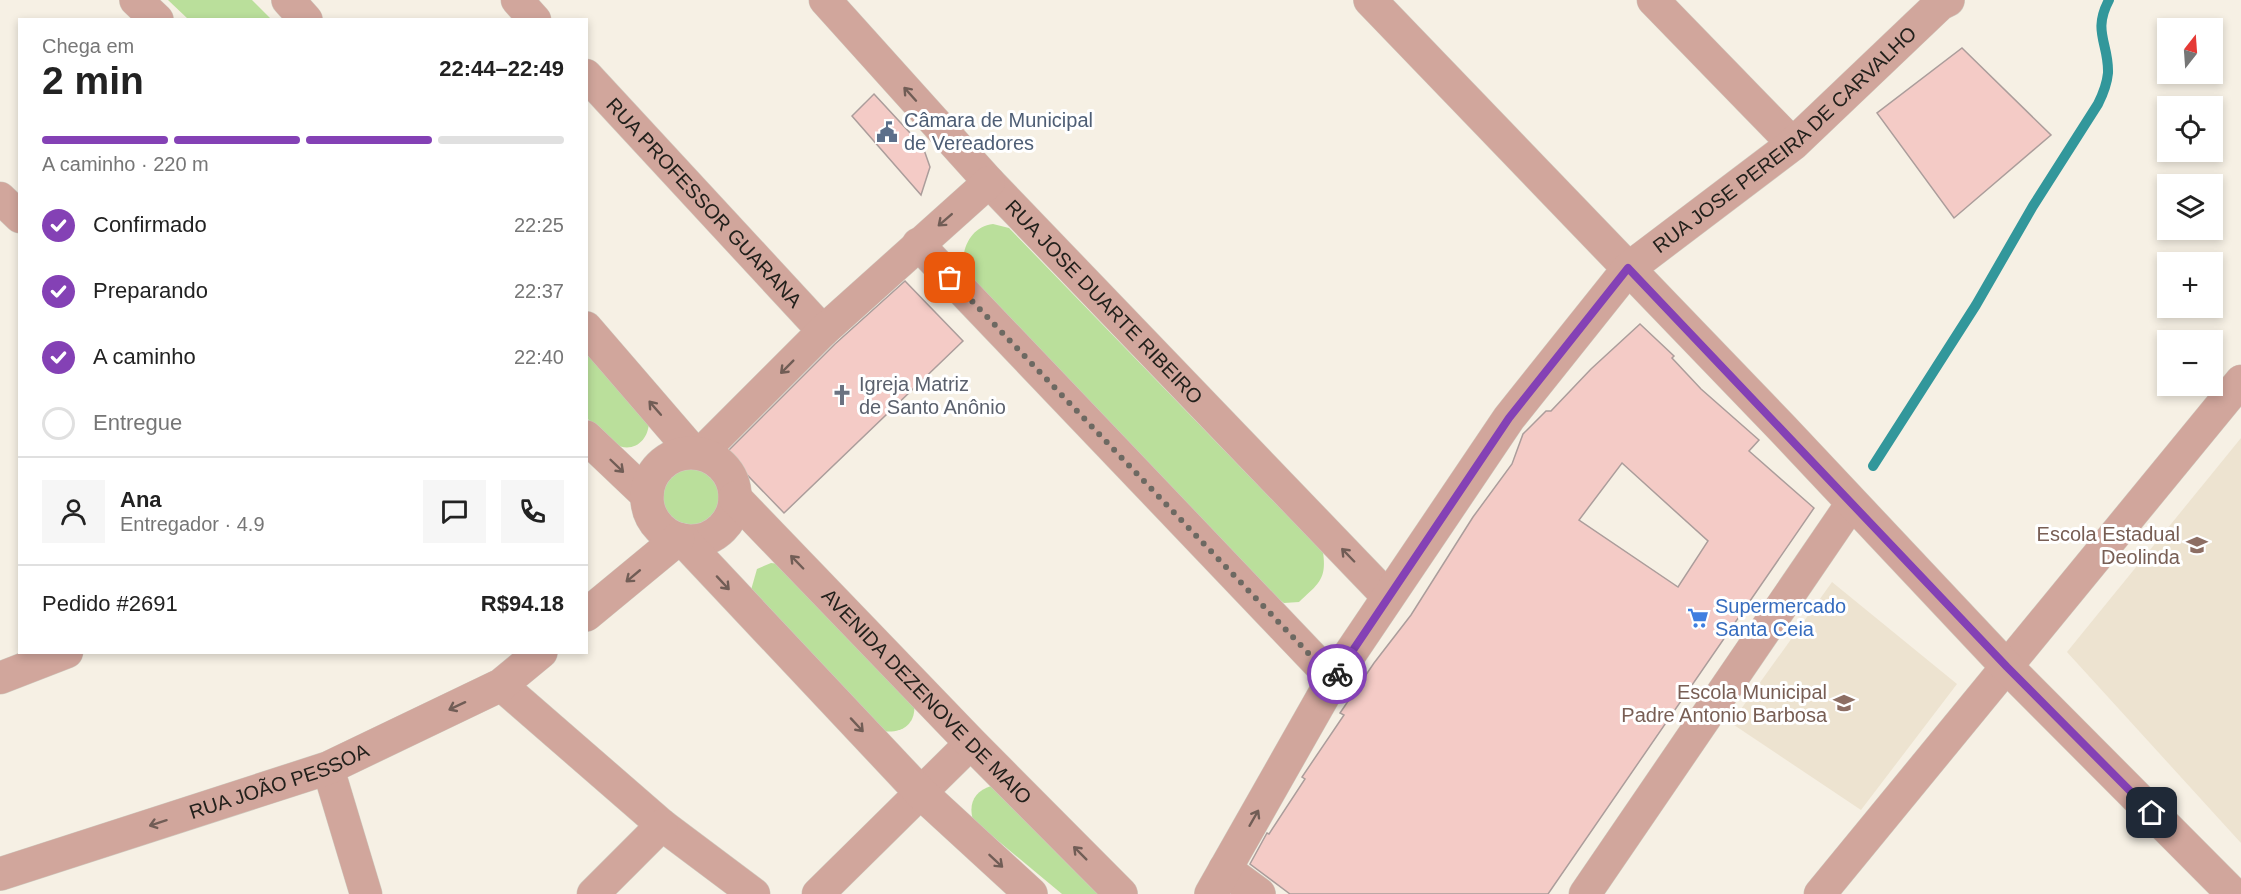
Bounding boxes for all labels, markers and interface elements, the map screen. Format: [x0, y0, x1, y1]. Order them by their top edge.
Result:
north arrow [2157, 18, 2223, 84]
map controls [2157, 18, 2223, 396]
street label: RUA JOSE PEREIRA DE CARVALHO [1649, 22, 1920, 257]
text: Chega em [42, 35, 134, 57]
text: 22:44–22:49 [439, 56, 564, 81]
text: 2 min [42, 59, 144, 102]
one-way arrow [903, 87, 917, 102]
street label: RUA PROFESSOR GUARANA [602, 94, 807, 312]
button: locate [2157, 96, 2223, 162]
place label: Câmara de Municipal de Vereadores [904, 109, 1093, 154]
public building icon: Câmara de Municipal de Vereadores [875, 120, 899, 144]
text: A caminho · 220 m [42, 153, 209, 175]
button: layers [2157, 174, 2223, 240]
street label: RUA JOSE DUARTE RIBEIRO [1001, 195, 1207, 408]
icon: check [42, 209, 75, 242]
text: Confirmado [93, 212, 207, 237]
one-way arrow [938, 213, 953, 227]
text: 22:25 [514, 214, 564, 236]
pin [924, 252, 975, 303]
button: + [2157, 252, 2223, 318]
icon: bag [933, 261, 966, 294]
icon: check [42, 275, 75, 308]
text: Preparando [93, 278, 208, 303]
text: 22:37 [514, 280, 564, 302]
button: − [2157, 330, 2223, 396]
icon: check [42, 341, 75, 374]
text: A caminho [93, 344, 196, 369]
text: 22:40 [514, 346, 564, 368]
one-way arrow [779, 359, 794, 374]
place label: Igreja Matriz de Santo Anônio [859, 373, 1006, 418]
church icon: Igreja Matriz de Santo Anônio [830, 383, 854, 407]
one-way arrow [648, 401, 662, 416]
text: Entregue [93, 410, 182, 435]
one-way arrow [609, 459, 624, 473]
button: person [42, 480, 105, 543]
button: chat [423, 480, 486, 543]
button: phone [501, 480, 564, 543]
text: Ana [120, 487, 162, 512]
text: Entregador · 4.9 [120, 513, 265, 535]
place label: Escola Estadual Deolinda [2037, 523, 2181, 568]
school or university icon: Escola Estadual Deolinda [2185, 533, 2209, 557]
one-way arrow [1340, 548, 1355, 563]
one-way arrow [790, 555, 805, 570]
one-way arrow [626, 569, 641, 583]
one-way arrow [716, 575, 730, 590]
street label: AVENIDA DEZENOVE DE MAIO [818, 584, 1036, 808]
text: Pedido #2691 [42, 591, 178, 616]
text: R$94.18 [481, 591, 564, 616]
place label: Supermercado Santa Ceia [1715, 595, 1846, 640]
supermarket icon: Supermercado Santa Ceia [1686, 606, 1710, 630]
courier [1307, 644, 1367, 704]
icon: bike [1321, 658, 1354, 691]
place label: Escola Municipal Padre Antonio Barbosa [1621, 681, 1828, 726]
school or university icon: Escola Municipal Padre Antonio Barbosa [1832, 691, 1856, 715]
one-way arrow [448, 701, 466, 713]
one-way arrow [850, 717, 864, 732]
street label: RUA JOÃO PESSOA [186, 739, 373, 823]
pin [2126, 787, 2177, 838]
icon: home [2135, 796, 2168, 829]
one-way arrow [1248, 810, 1260, 827]
one-way arrow [149, 818, 168, 829]
one-way arrow [1072, 845, 1087, 860]
one-way arrow [988, 854, 1003, 868]

